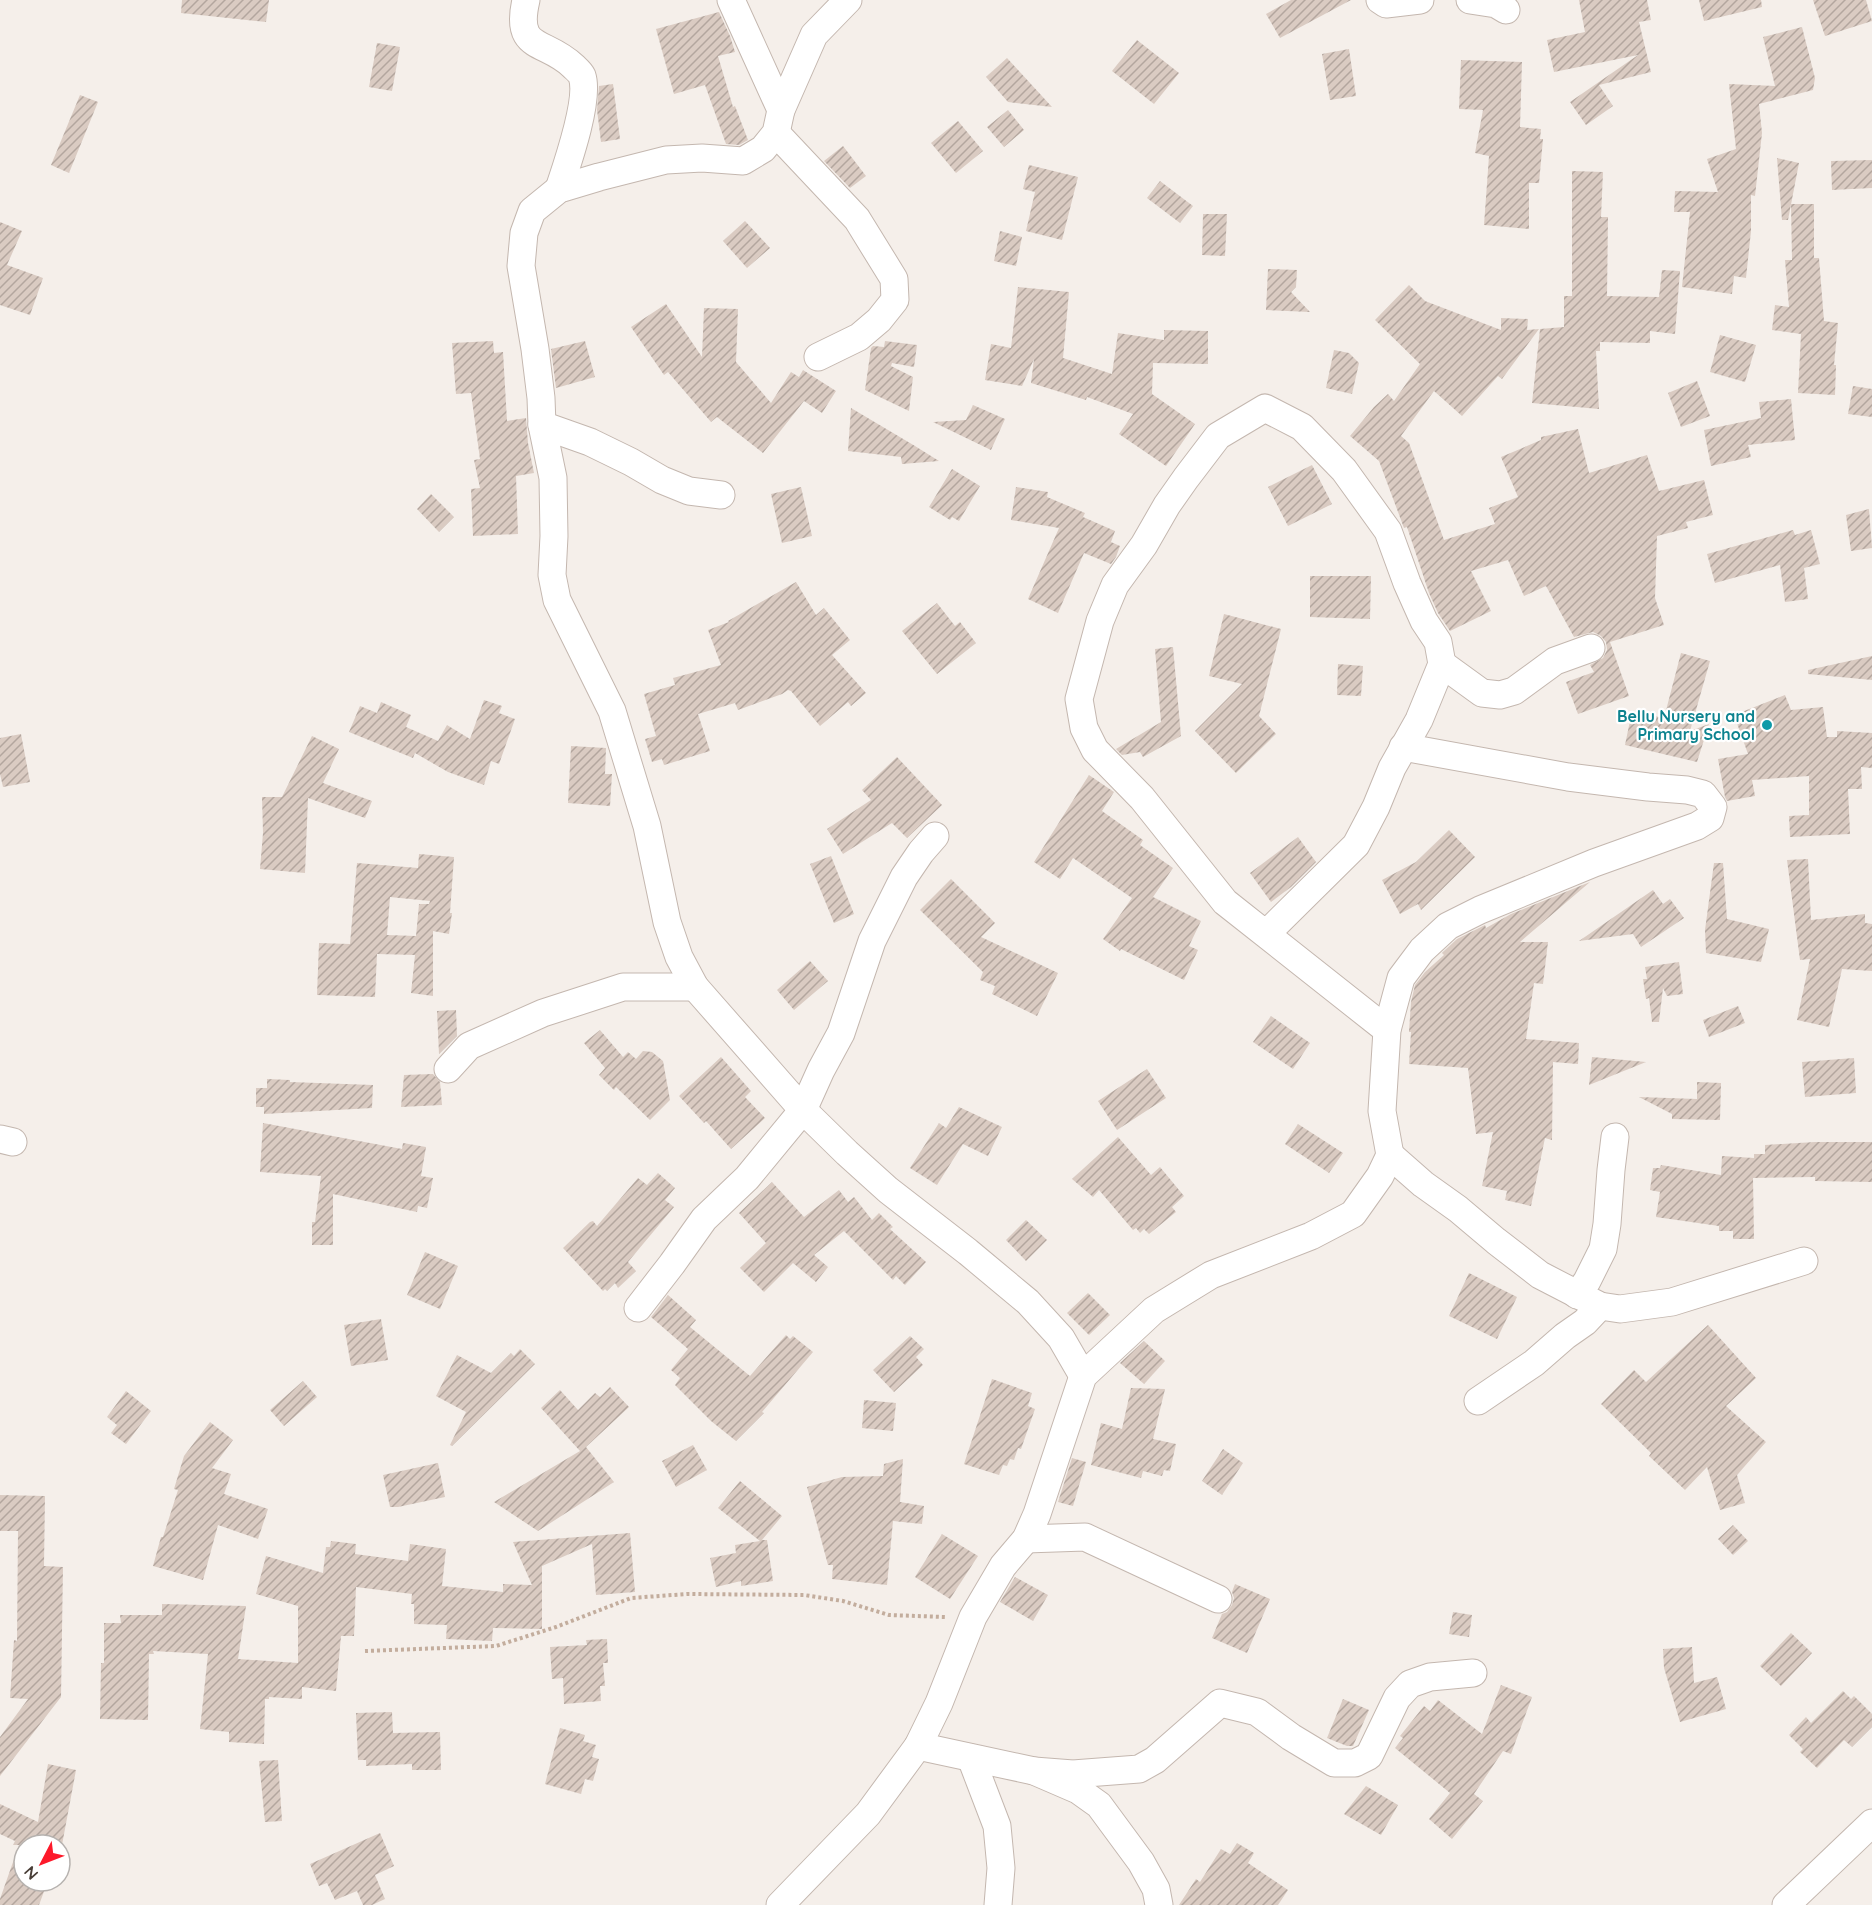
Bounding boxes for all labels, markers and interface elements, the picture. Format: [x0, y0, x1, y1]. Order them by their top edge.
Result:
place label: Bellu Nursery and Primary School [1617, 706, 1755, 744]
marker: Bellu Nursery and Primary School [1760, 718, 1774, 732]
north arrow [12, 1833, 72, 1893]
text: N [19, 1862, 42, 1884]

